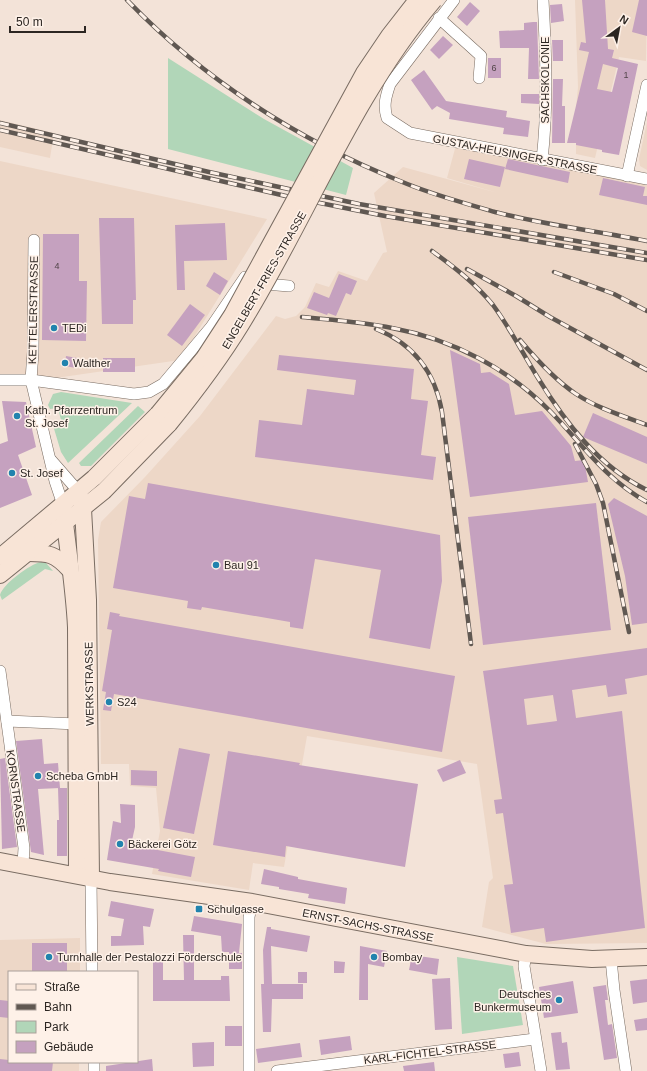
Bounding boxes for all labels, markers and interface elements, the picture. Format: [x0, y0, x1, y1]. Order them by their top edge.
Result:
scale bar [10, 8, 85, 34]
north arrow [599, 8, 639, 48]
text: N [618, 12, 631, 27]
text: 50 m [16, 15, 43, 29]
street label: SACHSKOLONIE [539, 37, 551, 123]
house number: 6 [491, 63, 497, 73]
house number: 1 [623, 70, 629, 80]
street label: GUSTAV-HEUSINGER-STRASSE [432, 132, 598, 176]
street label: ENGELBERT-FRIES-STRASSE [220, 209, 308, 351]
street label: KETTELERSTRASSE [26, 256, 40, 364]
house number: 4 [54, 261, 60, 271]
place label: TEDi [62, 322, 86, 334]
marker: TEDi [49, 323, 59, 333]
place label: Walther [73, 357, 111, 369]
marker: Walther [60, 358, 70, 368]
place label: Kath. Pfarrzentrum St. Josef [25, 404, 117, 429]
marker: Kath. Pfarrzentrum St. Josef [12, 411, 22, 421]
place label: St. Josef [20, 467, 64, 479]
marker: St. Josef [7, 468, 17, 478]
place label: Bau 91 [224, 559, 259, 571]
marker: Bau 91 [211, 560, 221, 570]
street label: WERKSTRASSE [82, 642, 96, 726]
place label: S24 [117, 696, 137, 708]
marker: S24 [104, 697, 114, 707]
street label: KORNSTRASSE [4, 749, 28, 833]
place label: Scheba GmbH [46, 770, 118, 782]
marker: Scheba GmbH [33, 771, 43, 781]
place label: Bäckerei Götz [128, 838, 197, 850]
marker: Bäckerei Götz [115, 839, 125, 849]
place label: Schulgasse [207, 903, 264, 915]
marker: Schulgasse [194, 904, 204, 914]
street label: ERNST-SACHS-STRASSE [301, 906, 435, 944]
place label: Turnhalle der Pestalozzi Förderschule [57, 951, 242, 963]
place label: Bombay [382, 951, 423, 963]
marker: Turnhalle der Pestalozzi Förderschule [44, 952, 54, 962]
marker: Bombay [369, 952, 379, 962]
legend [8, 971, 138, 1063]
text: Straße [44, 980, 80, 994]
place label: Deutsches Bunkermuseum [474, 988, 551, 1013]
marker: Deutsches Bunkermuseum [554, 995, 564, 1005]
text: Bahn [44, 1000, 72, 1014]
text: Park [44, 1020, 70, 1034]
street label: KARL-FICHTEL-STRASSE [363, 1038, 497, 1066]
text: Gebäude [44, 1040, 94, 1054]

